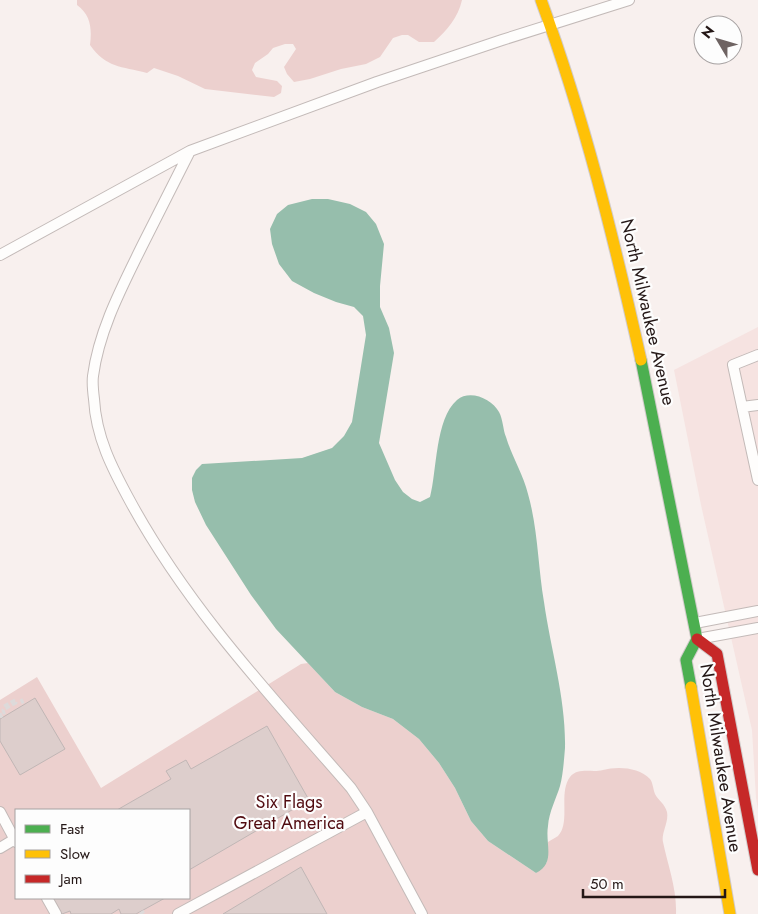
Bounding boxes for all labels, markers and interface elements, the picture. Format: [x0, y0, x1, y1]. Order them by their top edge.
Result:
north arrow [693, 15, 743, 65]
text: N [696, 21, 719, 43]
street label: North Milwaukee Avenue [614, 216, 682, 408]
street label: North Milwaukee Avenue [693, 662, 749, 854]
park label: Six Flags Great America [234, 789, 344, 836]
legend [15, 809, 190, 899]
text: Fast [60, 818, 84, 840]
text: Slow [60, 843, 91, 865]
scale bar [583, 866, 726, 898]
text: Jam [58, 868, 83, 890]
text: 50 m [590, 873, 624, 895]

